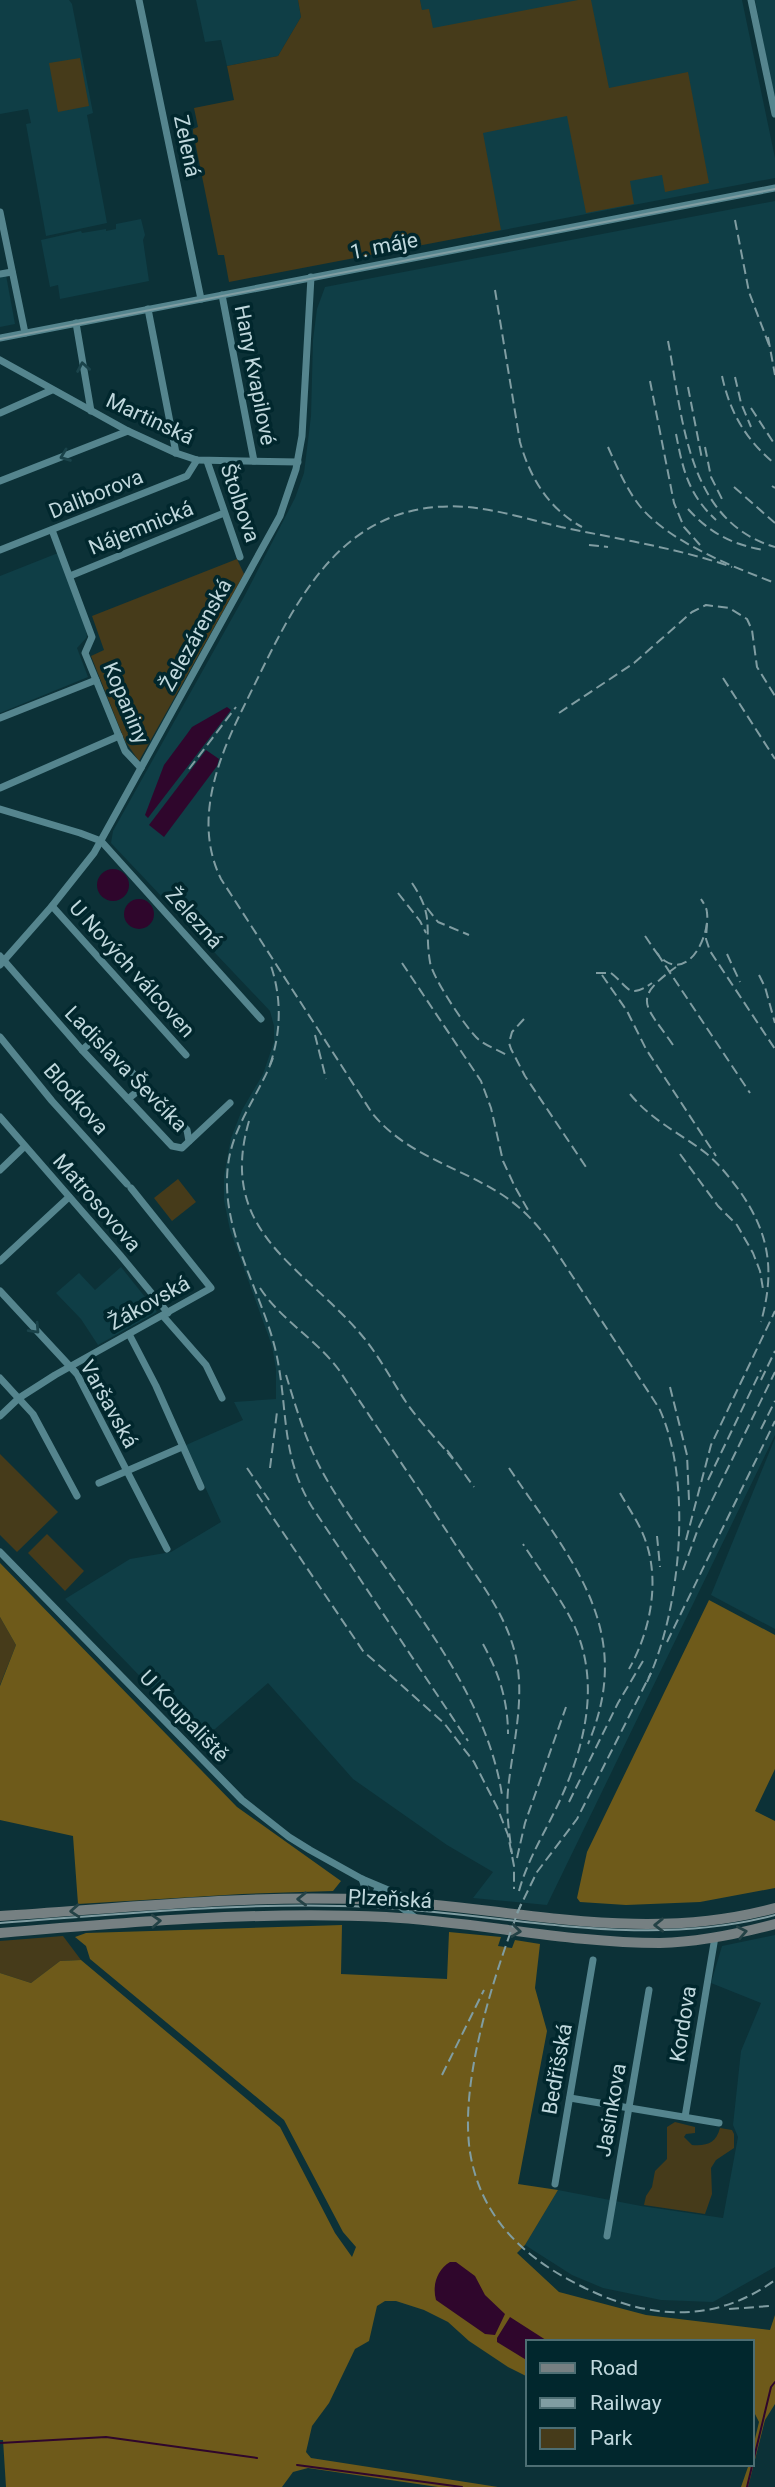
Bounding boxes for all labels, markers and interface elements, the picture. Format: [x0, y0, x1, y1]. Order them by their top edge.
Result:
street label: Zelená [169, 113, 205, 179]
street label: 1. máje [348, 228, 420, 264]
street label: Hany Kvapilové [230, 303, 280, 447]
one-way arrow [76, 361, 91, 373]
street label: Martinská [102, 388, 198, 450]
one-way arrow [59, 447, 71, 461]
street label: Štolbova [215, 461, 265, 545]
street label: Daliborova [45, 464, 147, 524]
street label: Nájemnická [85, 496, 197, 560]
street label: Železárenská [155, 575, 237, 695]
street label: Kopaniny [98, 659, 154, 747]
street label: Železná [161, 883, 227, 953]
street label: U Nových válcoven [64, 896, 200, 1042]
street label: Ladislava Ševčíka [60, 1001, 192, 1137]
street label: Blodkova [39, 1059, 113, 1139]
street label: Matrosovova [48, 1149, 146, 1257]
street label: Žákovská [104, 1271, 194, 1335]
one-way arrow [27, 1321, 39, 1334]
street label: Varšavská [75, 1356, 143, 1452]
street label: U Koupaliště [135, 1665, 233, 1767]
street label: Plzeňská [347, 1885, 433, 1913]
one-way arrow [296, 1891, 307, 1907]
one-way arrow [69, 1903, 80, 1918]
one-way arrow [151, 1914, 162, 1929]
one-way arrow [654, 1917, 664, 1933]
one-way arrow [510, 1923, 522, 1938]
one-way arrow [736, 1925, 748, 1940]
street label: Kordova [665, 1984, 701, 2064]
street label: Bedřišská [537, 2022, 577, 2116]
street label: Jasinkova [591, 2061, 631, 2159]
legend [526, 2340, 754, 2466]
text: Road [590, 2356, 638, 2380]
text: Railway [590, 2391, 662, 2415]
text: Park [590, 2426, 633, 2450]

